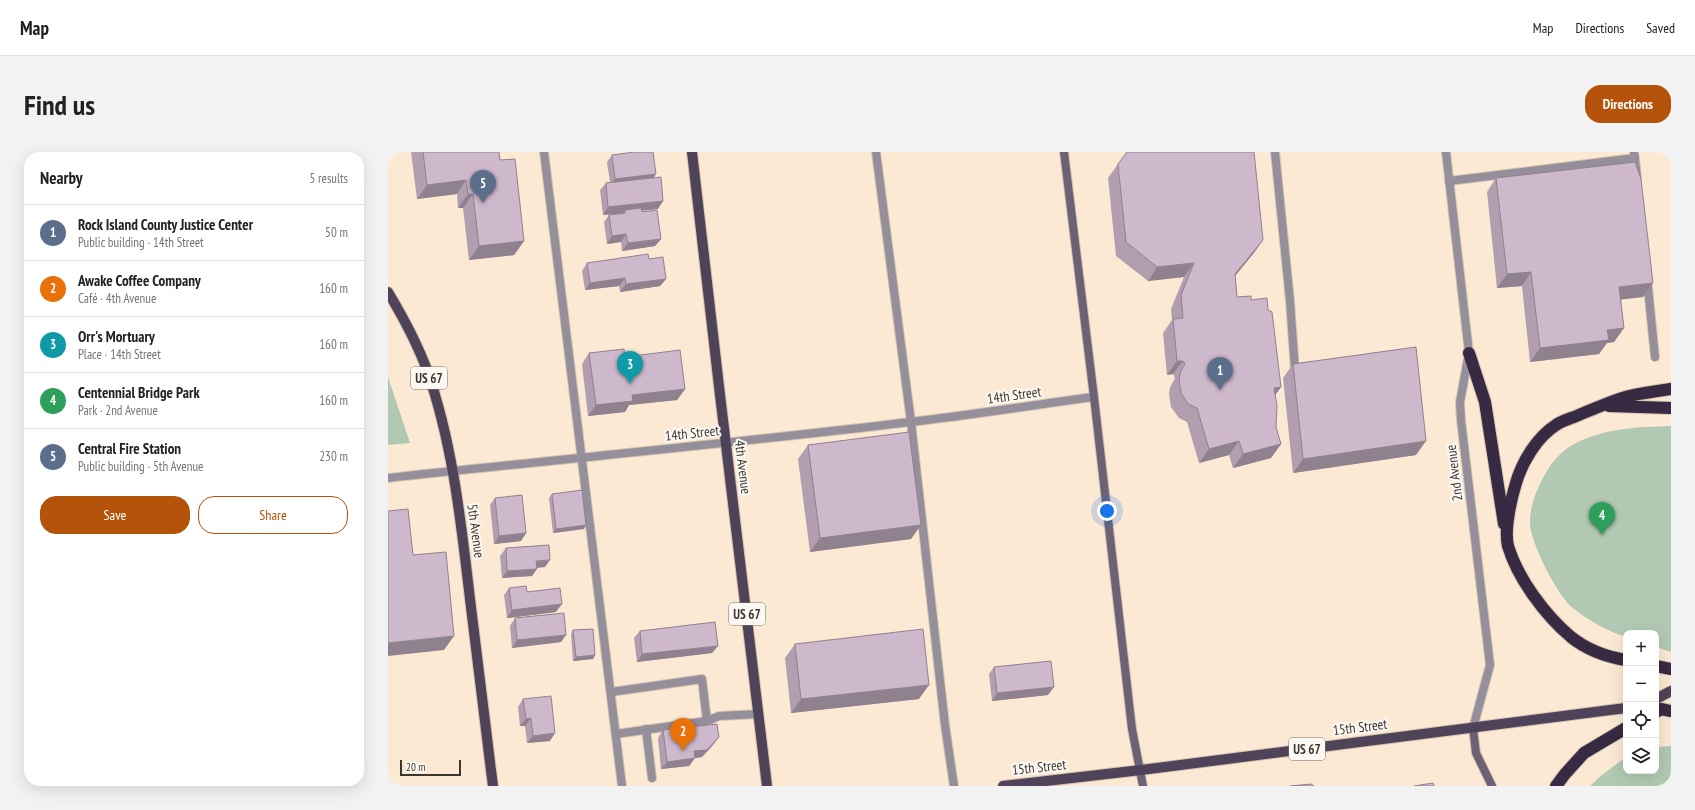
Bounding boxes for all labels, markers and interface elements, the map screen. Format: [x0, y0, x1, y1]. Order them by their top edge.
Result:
text: Map [20, 16, 49, 40]
text: Map [1533, 19, 1553, 37]
text: Directions [1575, 19, 1624, 37]
text: Saved [1646, 19, 1675, 37]
button: Directions [1585, 85, 1671, 123]
text: Find us [24, 86, 95, 123]
text: Nearby [40, 167, 83, 189]
text: 5 results [309, 170, 348, 187]
pin: 5 [470, 170, 496, 203]
text: Rock Island County Justice Center [78, 215, 253, 234]
text: 1 [50, 224, 56, 241]
text: 50 m [325, 224, 348, 241]
text: Public building · 14th Street [78, 234, 204, 251]
text: Awake Coffee Company [78, 271, 201, 290]
text: 2 [50, 280, 56, 297]
text: 160 m [319, 280, 348, 297]
text: Café · 4th Avenue [78, 290, 156, 307]
text: Orr's Mortuary [78, 327, 155, 346]
text: 3 [50, 336, 56, 353]
text: 160 m [319, 336, 348, 353]
text: Place · 14th Street [78, 346, 161, 363]
pin: 3 [617, 351, 643, 384]
pin: 1 [1207, 357, 1233, 390]
road number: US 67 [411, 367, 447, 389]
street label: 14th Street [986, 382, 1042, 408]
text: Centennial Bridge Park [78, 383, 200, 402]
text: 4 [50, 392, 56, 409]
text: 160 m [319, 392, 348, 409]
text: Park · 2nd Avenue [78, 402, 158, 419]
street label: 14th Street [664, 421, 720, 445]
text: Central Fire Station [78, 439, 181, 458]
street label: 4th Avenue [731, 439, 755, 495]
street label: 2nd Avenue [1442, 444, 1466, 502]
text: 5 [50, 448, 56, 465]
text: 230 m [319, 448, 348, 465]
text: Public building · 5th Avenue [78, 458, 203, 475]
button: Save [40, 496, 190, 534]
button: Share [198, 496, 348, 534]
your location [1097, 501, 1117, 521]
pin: 4 [1589, 502, 1615, 535]
street label: 5th Avenue [463, 503, 489, 559]
road number: US 67 [729, 603, 765, 625]
map controls [1623, 630, 1659, 774]
button: + [1623, 630, 1659, 666]
button: − [1623, 666, 1659, 702]
button: locate [1623, 702, 1659, 738]
street label: 15th Street [1332, 715, 1388, 739]
pin: 2 [670, 718, 696, 751]
road number: US 67 [1289, 738, 1325, 760]
button: layers [1623, 738, 1659, 774]
street label: 15th Street [1011, 755, 1067, 779]
scale bar [400, 758, 461, 777]
text: 20 m [406, 760, 425, 774]

